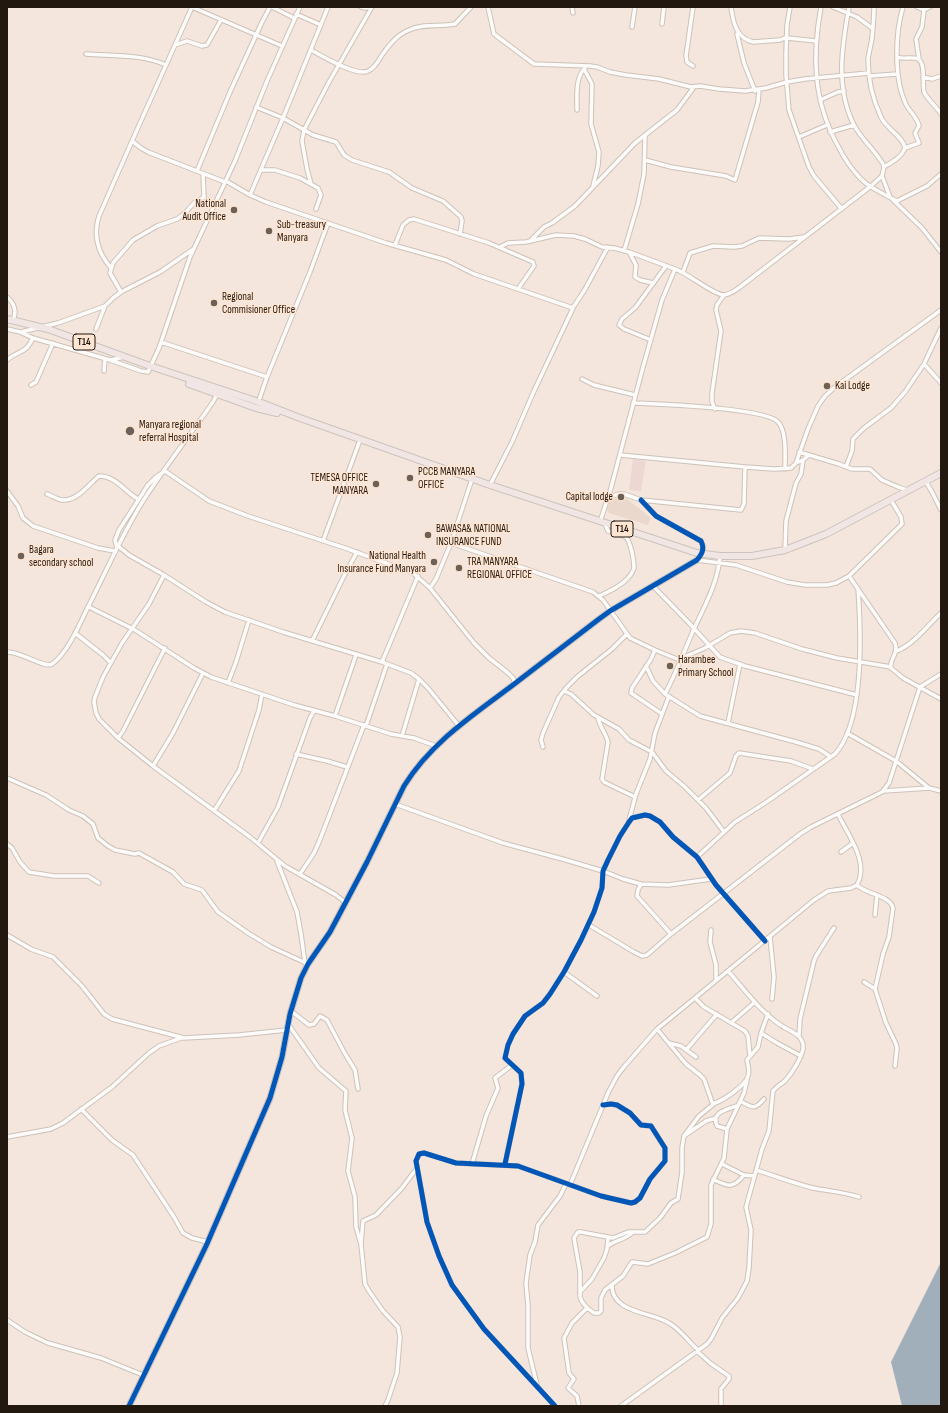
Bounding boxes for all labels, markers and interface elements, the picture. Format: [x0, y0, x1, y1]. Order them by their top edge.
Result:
place label: National Audit Office [182, 197, 226, 223]
marker: National Audit Office [229, 205, 239, 215]
place label: Sub-treasury Manyara [277, 218, 326, 244]
marker: Sub-treasury Manyara [264, 226, 274, 236]
place label: Regional Commisioner Office [222, 290, 295, 316]
marker: Regional Commisioner Office [209, 298, 219, 308]
road number: T14 [73, 334, 95, 350]
place label: Kai Lodge [835, 379, 870, 393]
marker: Kai Lodge [822, 381, 832, 391]
place label: Manyara regional referral Hospital [139, 418, 201, 444]
marker: Manyara regional referral Hospital [124, 425, 136, 437]
place label: PCCB MANYARA OFFICE [418, 465, 475, 491]
place label: TEMESA OFFICE MANYARA [311, 471, 368, 497]
marker: PCCB MANYARA OFFICE [405, 473, 415, 483]
marker: TEMESA OFFICE MANYARA [371, 479, 381, 489]
place label: Capital lodge [566, 490, 613, 504]
marker: Capital lodge [616, 492, 626, 502]
road number: T14 [611, 521, 633, 537]
place label: BAWASA& NATIONAL INSURANCE FUND [436, 522, 510, 548]
marker: BAWASA& NATIONAL INSURANCE FUND [423, 530, 433, 540]
place label: Bagara secondary school [29, 543, 93, 569]
place label: National Health Insurance Fund Manyara [337, 549, 426, 575]
marker: Bagara secondary school [16, 551, 26, 561]
place label: TRA MANYARA REGIONAL OFFICE [467, 555, 532, 581]
marker: National Health Insurance Fund Manyara [429, 557, 439, 567]
marker: TRA MANYARA REGIONAL OFFICE [454, 563, 464, 573]
place label: Harambee Primary School [678, 653, 733, 679]
marker: Harambee Primary School [665, 661, 675, 671]

